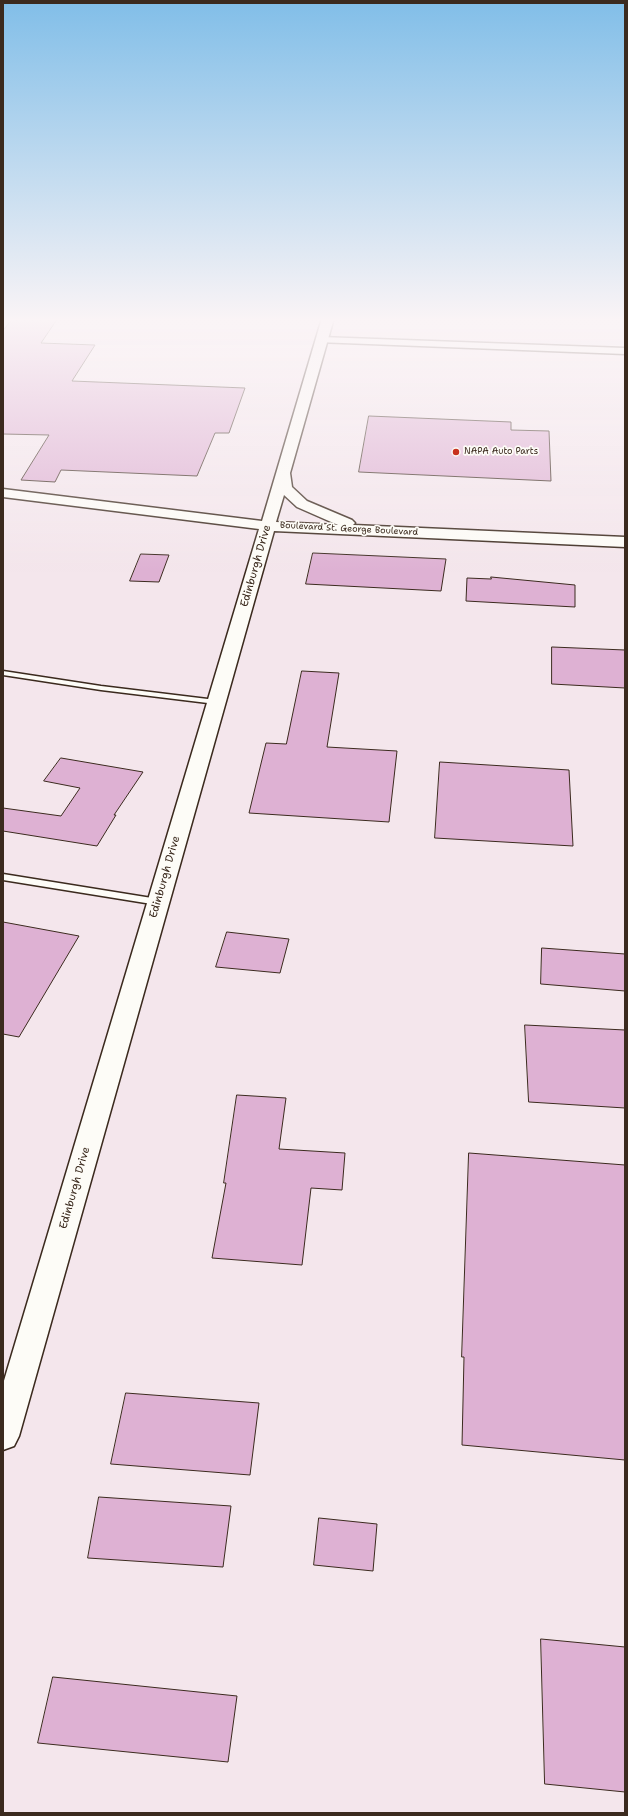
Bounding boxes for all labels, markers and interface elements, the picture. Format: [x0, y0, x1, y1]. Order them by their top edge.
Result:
marker: NAPA Auto Parts [451, 447, 461, 457]
place label: NAPA Auto Parts [464, 447, 538, 457]
street label: Boulevard St. George Boulevard [280, 520, 418, 538]
street label: Edinburgh Drive [238, 523, 274, 609]
street label: Edinburgh Drive [147, 834, 183, 920]
street label: Edinburgh Drive [57, 1145, 93, 1231]

